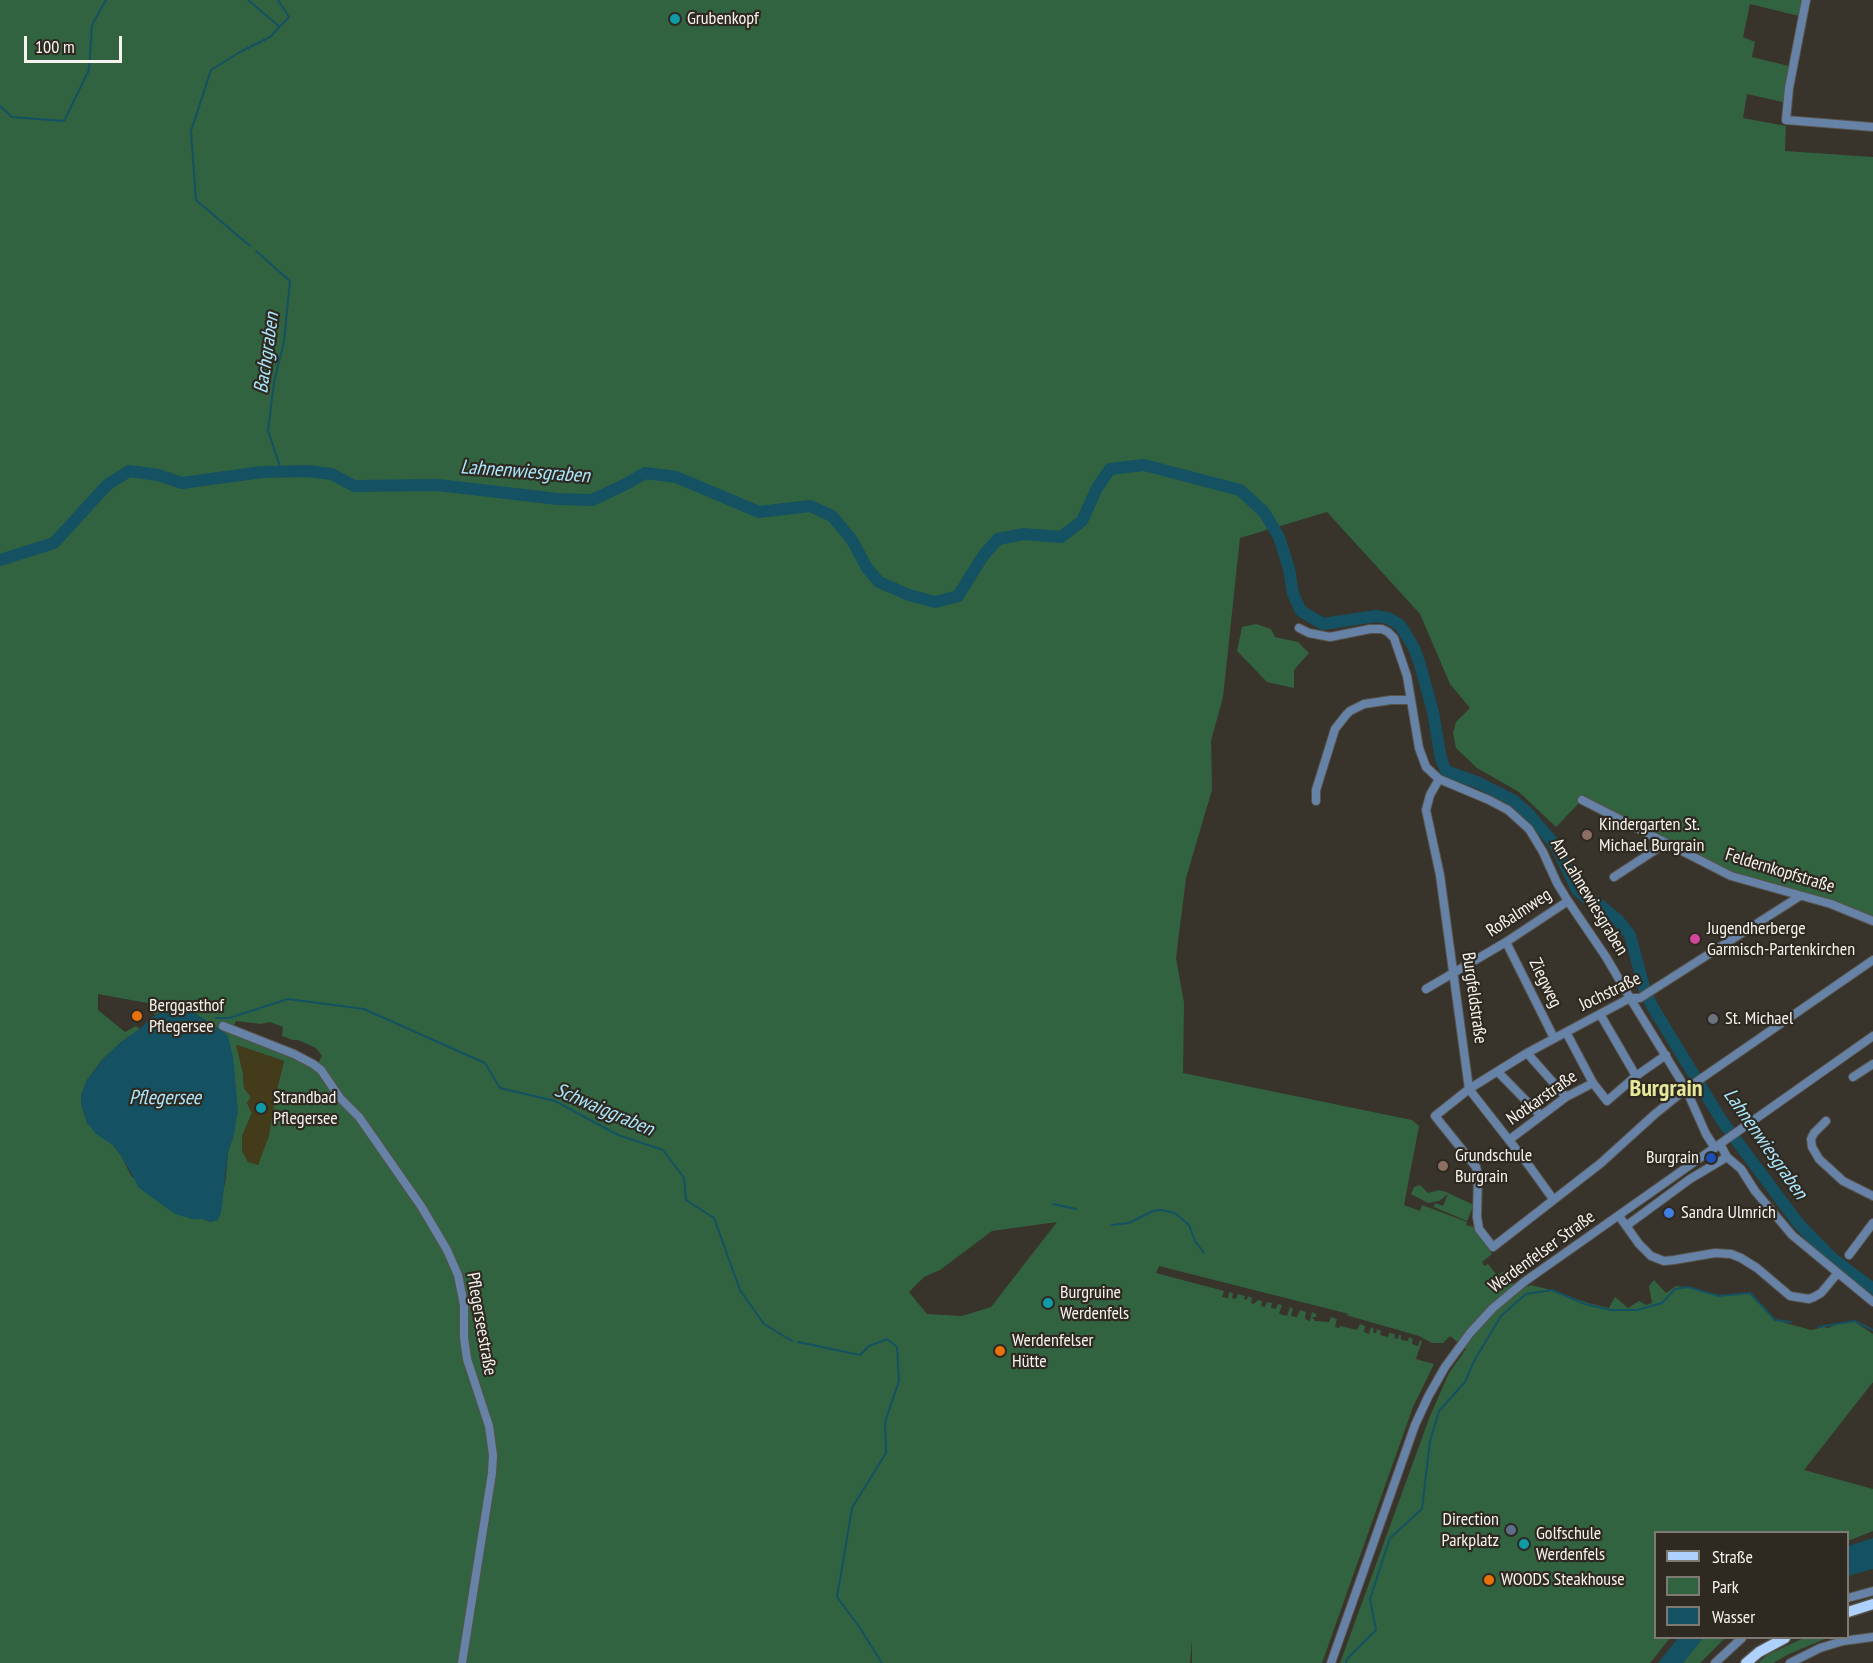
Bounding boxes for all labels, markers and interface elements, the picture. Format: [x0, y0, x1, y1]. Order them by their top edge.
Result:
place label: Grubenkopf [687, 8, 759, 30]
marker: Grubenkopf [668, 12, 682, 26]
scale bar [27, 24, 124, 62]
text: 100 m [35, 35, 75, 58]
water label: Bachgraben [249, 311, 285, 395]
water label: Lahnenwiesgraben [460, 456, 590, 488]
place label: Kindergarten St. Michael Burgrain [1599, 814, 1704, 856]
marker: Kindergarten St. Michael Burgrain [1580, 828, 1594, 842]
street label: Am Lahnewiesgraben [1546, 835, 1632, 959]
street label: Feldernkopfstraße [1723, 844, 1837, 898]
street label: Roßalmweg [1482, 884, 1556, 942]
place label: Jugendherberge Garmisch-Partenkirchen [1707, 918, 1855, 960]
marker: Jugendherberge Garmisch-Partenkirchen [1688, 932, 1702, 946]
street label: Burgfeldstraße [1457, 951, 1491, 1045]
street label: Ziegweg [1524, 955, 1566, 1011]
street label: Jochstraße [1576, 968, 1644, 1016]
place label: Berggasthof Pflegersee [149, 995, 224, 1038]
place label: St. Michael [1725, 1008, 1793, 1030]
marker: Berggasthof Pflegersee [130, 1009, 144, 1023]
marker: St. Michael [1706, 1012, 1720, 1026]
street label: Notkarstraße [1503, 1066, 1581, 1130]
district label: Burgrain [1629, 1075, 1703, 1103]
water label: Schwaiggraben [551, 1078, 657, 1142]
water label: Lahnenwiesgraben [1718, 1084, 1812, 1204]
water label: Pflegersee [129, 1086, 201, 1110]
place label: Strandbad Pflegersee [273, 1087, 338, 1130]
marker: Strandbad Pflegersee [254, 1101, 268, 1115]
place label: Grundschule Burgrain [1455, 1145, 1532, 1188]
place label: Burgrain [1646, 1147, 1699, 1169]
marker: Burgrain [1704, 1151, 1718, 1165]
marker: Grundschule Burgrain [1436, 1159, 1450, 1173]
place label: Sandra Ulmrich [1681, 1202, 1776, 1224]
street label: Werdenfelser Straße [1485, 1206, 1599, 1298]
marker: Sandra Ulmrich [1662, 1206, 1676, 1220]
street label: Pflegerseestraße [461, 1271, 501, 1377]
place label: Burgruine Werdenfels [1060, 1282, 1129, 1324]
marker: Burgruine Werdenfels [1041, 1296, 1055, 1310]
place label: Werdenfelser Hütte [1012, 1330, 1094, 1372]
marker: Werdenfelser Hütte [993, 1344, 1007, 1358]
place label: Direction Parkplatz [1442, 1509, 1499, 1552]
marker: Direction Parkplatz [1504, 1523, 1518, 1537]
place label: Golfschule Werdenfels [1536, 1523, 1605, 1565]
legend [1654, 1531, 1849, 1639]
marker: Golfschule Werdenfels [1517, 1537, 1531, 1551]
text: Straße [1712, 1545, 1753, 1568]
place label: WOODS Steakhouse [1501, 1569, 1625, 1591]
marker: WOODS Steakhouse [1482, 1573, 1496, 1587]
text: Park [1712, 1575, 1739, 1598]
text: Wasser [1712, 1605, 1755, 1628]

